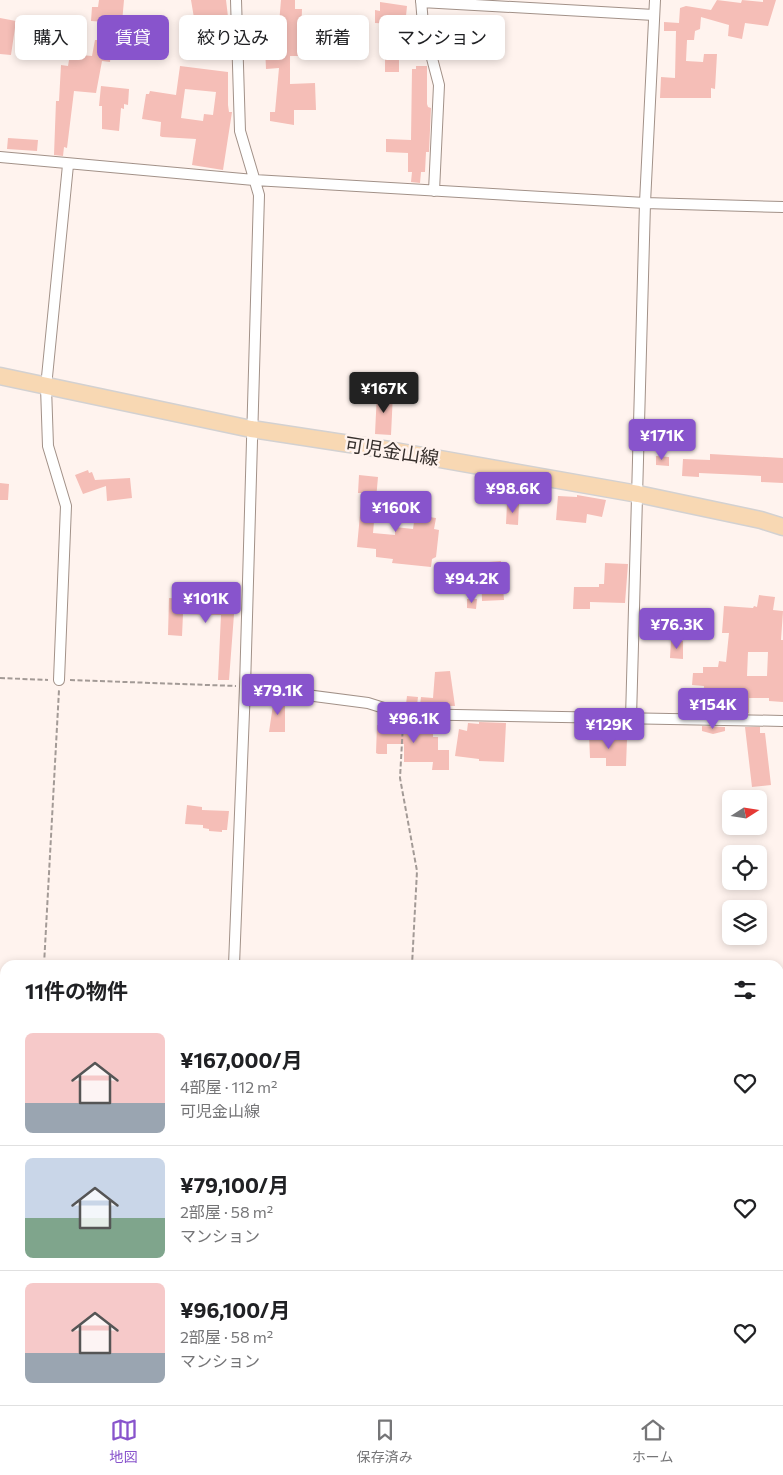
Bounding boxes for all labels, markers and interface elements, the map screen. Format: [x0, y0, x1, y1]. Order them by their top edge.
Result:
chip: 購入 [15, 15, 87, 60]
chip: 賃貸 [97, 15, 169, 60]
chip: 絞り込み [179, 15, 287, 60]
chip: 新着 [297, 15, 369, 60]
chip: マンション [379, 15, 505, 60]
pin: ¥167K [349, 372, 419, 414]
text: ¥167K [360, 378, 408, 397]
pin: ¥171K [627, 418, 697, 461]
text: ¥171K [640, 425, 684, 444]
street label: 可児金山線 [343, 432, 441, 469]
pin: ¥98.6K [472, 472, 554, 514]
text: ¥98.6K [486, 478, 540, 497]
pin: ¥160K [361, 490, 431, 533]
text: ¥160K [371, 497, 421, 516]
pin: ¥94.2K [431, 562, 513, 604]
text: ¥94.2K [445, 568, 499, 587]
pin: ¥101K [171, 582, 241, 624]
text: ¥101K [183, 588, 229, 607]
pin: ¥76.3K [636, 608, 718, 650]
text: ¥76.3K [650, 614, 704, 633]
pin: ¥79.1K [237, 674, 319, 716]
text: ¥79.1K [253, 680, 303, 699]
pin: ¥154K [678, 688, 748, 730]
text: ¥154K [689, 694, 737, 713]
pin: ¥96.1K [373, 702, 455, 744]
text: ¥96.1K [388, 708, 440, 727]
pin: ¥129K [574, 708, 644, 750]
text: ¥129K [585, 714, 633, 733]
north arrow [722, 790, 768, 835]
map controls [722, 790, 767, 945]
button: locate [722, 845, 767, 890]
button: layers [722, 900, 767, 945]
icon: filters [731, 976, 759, 1004]
text: 11件の物件 [25, 978, 128, 1003]
text: ¥167,000/月 [180, 1047, 303, 1072]
icon: home [65, 1053, 125, 1113]
icon: heart [731, 1069, 759, 1097]
text: 4部屋 · 112 m² [180, 1077, 278, 1096]
text: 可児金山線 [180, 1101, 260, 1120]
text: ¥79,100/月 [180, 1172, 289, 1197]
icon: home [65, 1178, 125, 1238]
icon: heart [731, 1194, 759, 1222]
text: 2部屋 · 58 m² [180, 1202, 273, 1221]
text: マンション [180, 1226, 260, 1245]
text: ¥96,100/月 [180, 1297, 290, 1322]
icon: home [65, 1303, 125, 1363]
icon: heart [731, 1319, 759, 1347]
text: 2部屋 · 58 m² [180, 1327, 273, 1346]
text: マンション [180, 1351, 260, 1370]
tab: 地図 [110, 1416, 138, 1466]
tab: 保存済み [357, 1416, 413, 1466]
tab: ホーム [632, 1416, 673, 1466]

